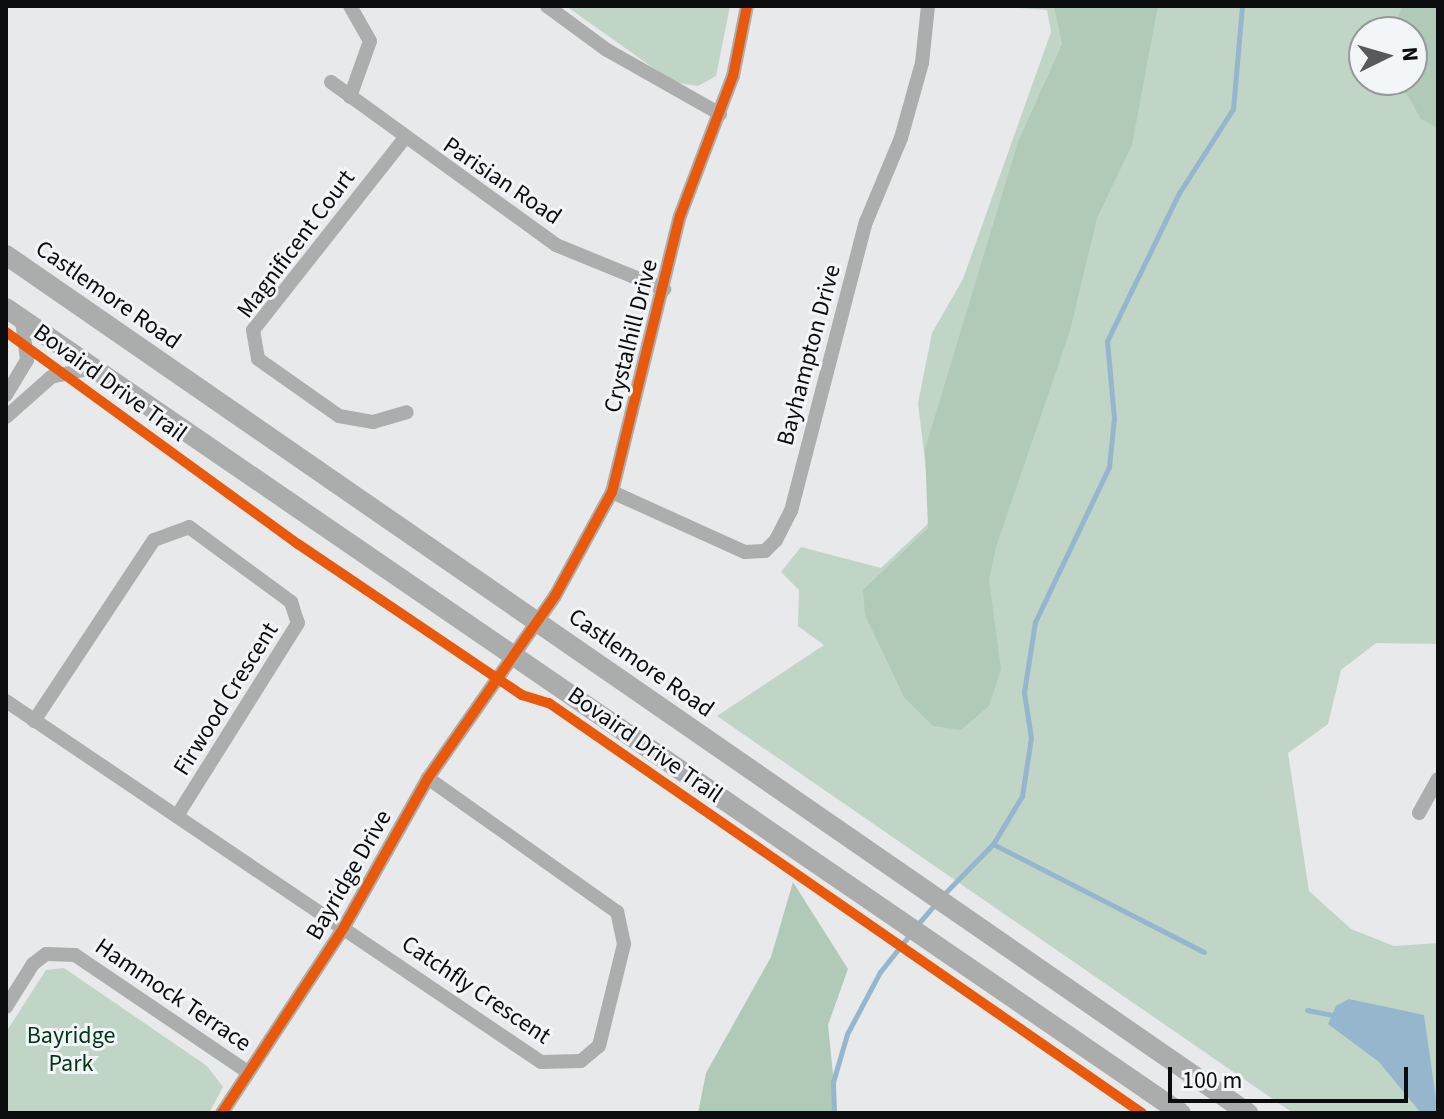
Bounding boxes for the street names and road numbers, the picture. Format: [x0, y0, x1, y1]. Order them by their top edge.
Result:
street label: Parisian Road [437, 131, 567, 231]
street label: Magnificent Court [231, 164, 361, 324]
street label: Castlemore Road [30, 234, 186, 356]
street label: Crystalhill Drive [598, 256, 664, 416]
street label: Bayhampton Drive [771, 261, 847, 449]
street label: Bovaird Drive Trail [28, 318, 192, 448]
street label: Castlemore Road [563, 602, 719, 724]
street label: Firwood Crescent [167, 617, 285, 781]
street label: Bovaird Drive Trail [562, 681, 728, 809]
street label: Bayridge Drive [300, 805, 398, 945]
street label: Catchfly Crescent [396, 929, 556, 1051]
street label: Hammock Terrace [90, 932, 256, 1058]

